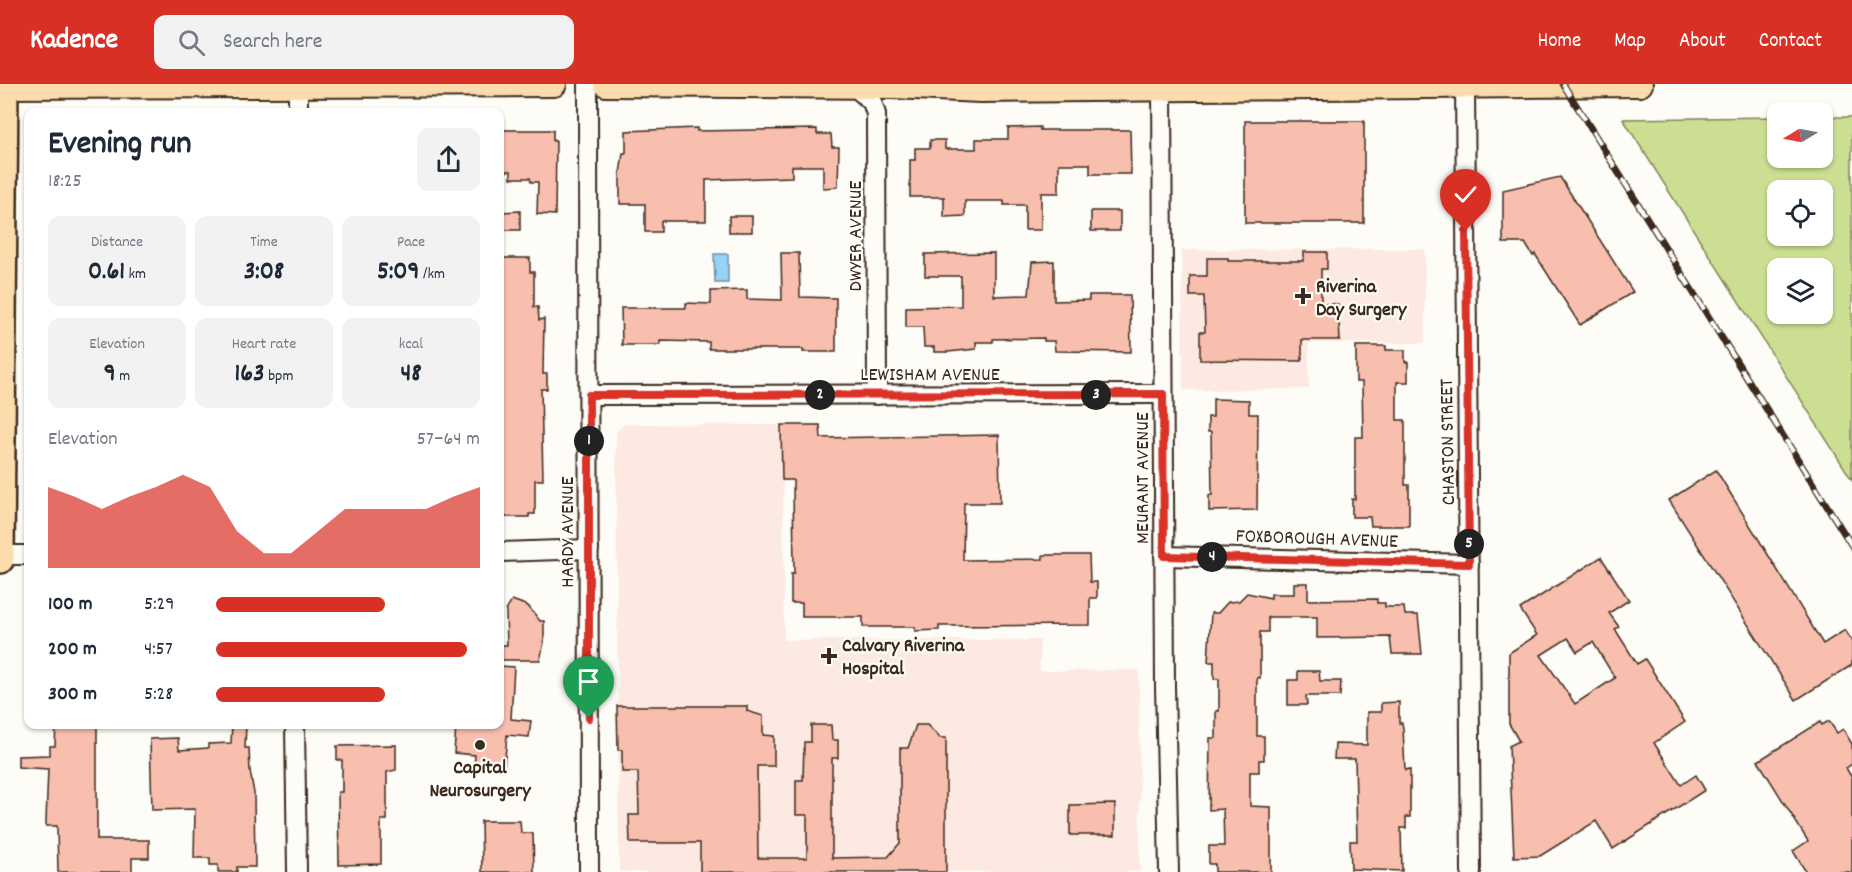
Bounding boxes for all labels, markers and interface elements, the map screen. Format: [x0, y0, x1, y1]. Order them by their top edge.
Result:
search box [154, 15, 574, 69]
text: Kadence [30, 22, 118, 62]
icon: search [175, 26, 208, 59]
text: Search here [223, 27, 322, 58]
text: Home [1537, 27, 1581, 57]
text: Map [1614, 27, 1646, 57]
text: About [1679, 27, 1726, 57]
text: Contact [1759, 27, 1822, 57]
north arrow [1767, 102, 1833, 168]
map controls [1767, 102, 1833, 324]
text: Evening run [48, 122, 192, 169]
button: share [417, 128, 480, 191]
text: 18:25 [48, 168, 82, 196]
pin [1440, 169, 1491, 231]
icon: check [1449, 178, 1482, 211]
button: locate [1767, 180, 1833, 246]
street label: DWYER AVENUE [843, 181, 871, 291]
text: Distance [91, 231, 143, 254]
text: Time [250, 231, 278, 254]
text: Pace [397, 231, 425, 254]
text: 0.61 [88, 254, 125, 291]
text: 3:08 [244, 254, 284, 291]
text: 5:09 [377, 254, 419, 291]
button: layers [1767, 258, 1833, 324]
text: km [125, 263, 146, 286]
text: /km [419, 263, 445, 286]
place label: Riverina Day Surgery [1316, 274, 1407, 325]
marker: Riverina Day Surgery [1294, 287, 1312, 305]
text: Elevation [89, 333, 145, 356]
text: Heart rate [232, 333, 296, 356]
text: kcal [399, 333, 423, 356]
text: 9 [104, 356, 116, 393]
text: 163 [235, 356, 265, 393]
text: 48 [400, 356, 422, 393]
street label: LEWISHAM AVENUE [860, 362, 1000, 390]
text: m [116, 365, 130, 388]
text: bpm [265, 365, 293, 388]
street label: CHASTON STREET [1434, 378, 1464, 505]
pin: 2 [805, 380, 835, 410]
pin: 3 [1081, 380, 1111, 410]
text: 2 [817, 383, 824, 406]
text: 3 [1092, 383, 1100, 406]
street label: MEURANT AVENUE [1130, 412, 1158, 544]
text: Elevation [48, 426, 118, 454]
text: 57–64 m [417, 426, 480, 454]
pin: 1 [574, 426, 604, 456]
text: 1 [587, 429, 591, 452]
street label: HARDY AVENUE [555, 476, 583, 588]
street label: FOXBOROUGH AVENUE [1235, 523, 1399, 557]
pin: 5 [1454, 529, 1484, 559]
text: 5 [1465, 532, 1473, 555]
pin: 4 [1197, 542, 1227, 572]
text: 4 [1209, 545, 1215, 568]
text: 100 m [48, 591, 93, 619]
text: 5:29 [144, 591, 174, 619]
place label: Calvary Riverina Hospital [842, 633, 965, 684]
text: 200 m [48, 636, 97, 664]
text: 4:57 [144, 636, 173, 664]
marker: Calvary Riverina Hospital [820, 647, 838, 665]
pin [563, 656, 614, 718]
icon: arrive [572, 665, 605, 698]
text: 300 m [48, 681, 97, 709]
text: 5:28 [144, 681, 173, 709]
marker: Capital Neurosurgery [473, 738, 487, 752]
place label: Capital Neurosurgery [429, 755, 531, 806]

